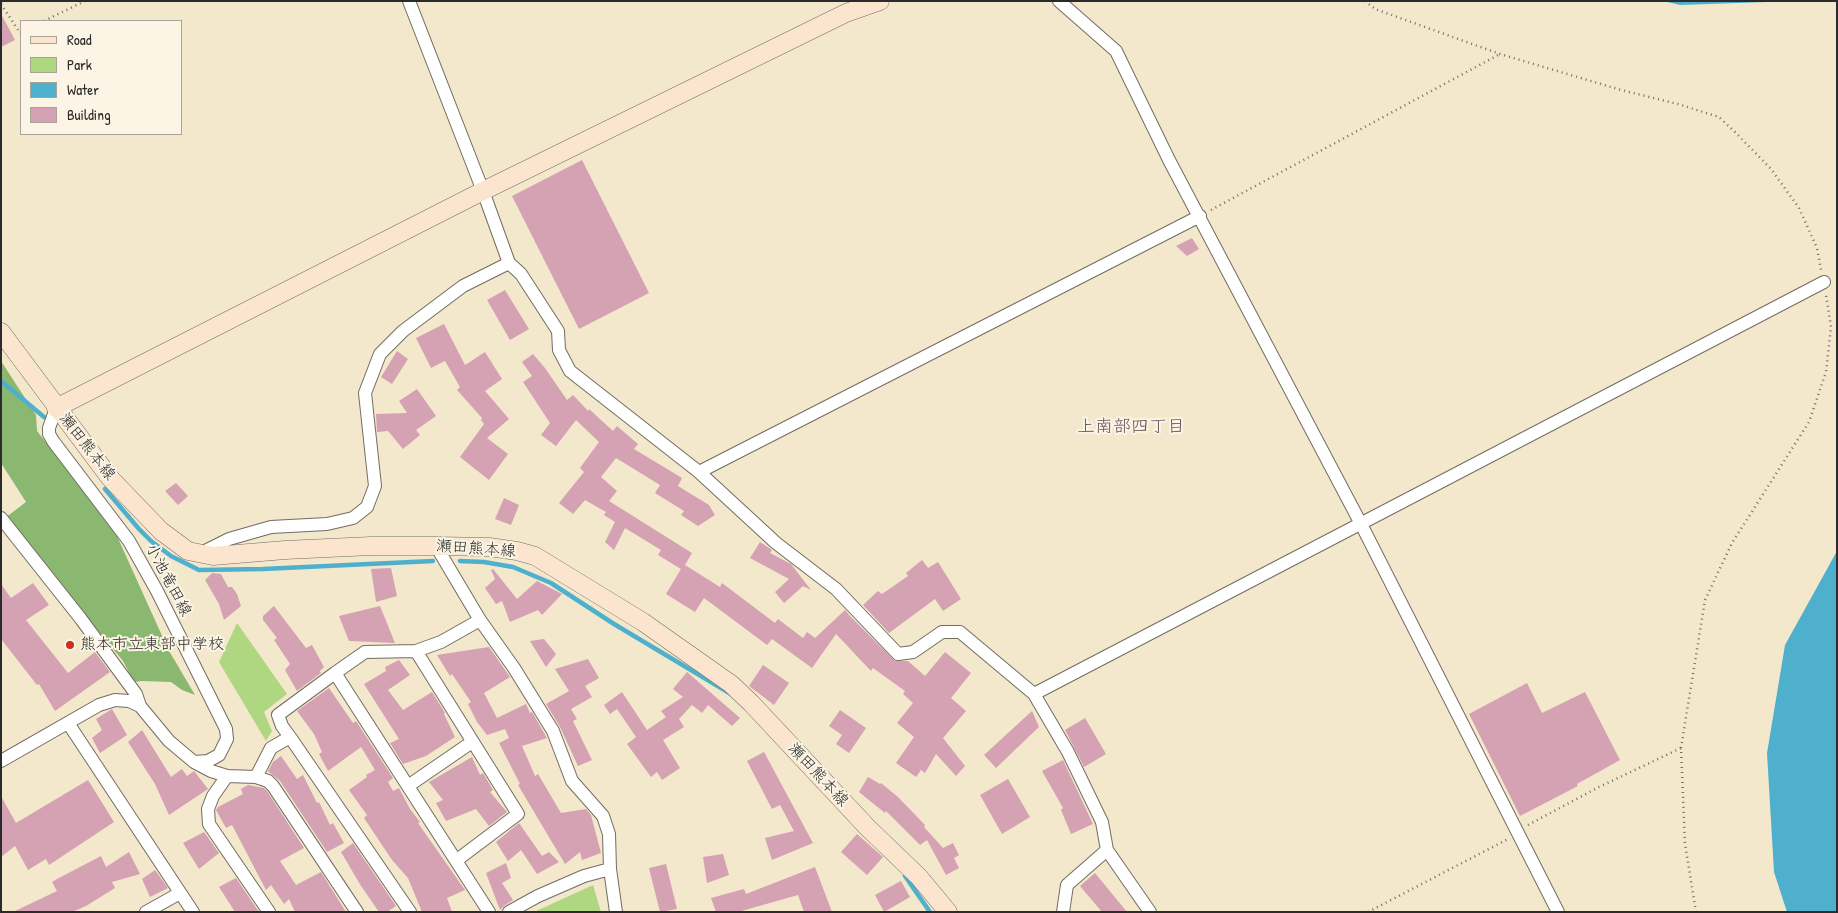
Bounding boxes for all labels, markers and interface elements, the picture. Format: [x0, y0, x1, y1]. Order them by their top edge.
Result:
legend [20, 20, 182, 135]
text: Road [67, 29, 92, 50]
text: Park [67, 54, 92, 75]
text: Water [67, 79, 99, 100]
text: Building [67, 104, 111, 125]
street label: 瀬田熊本線 [55, 410, 119, 484]
district label: 上南部四丁目 [1077, 416, 1185, 438]
street label: 瀬田熊本線 [435, 537, 517, 561]
street label: 小池竜田線 [141, 540, 195, 620]
place label: 熊本市立東部中学校 [80, 635, 224, 655]
marker: 熊本市立東部中学校 [64, 639, 76, 651]
street label: 瀬田熊本線 [784, 739, 852, 811]

